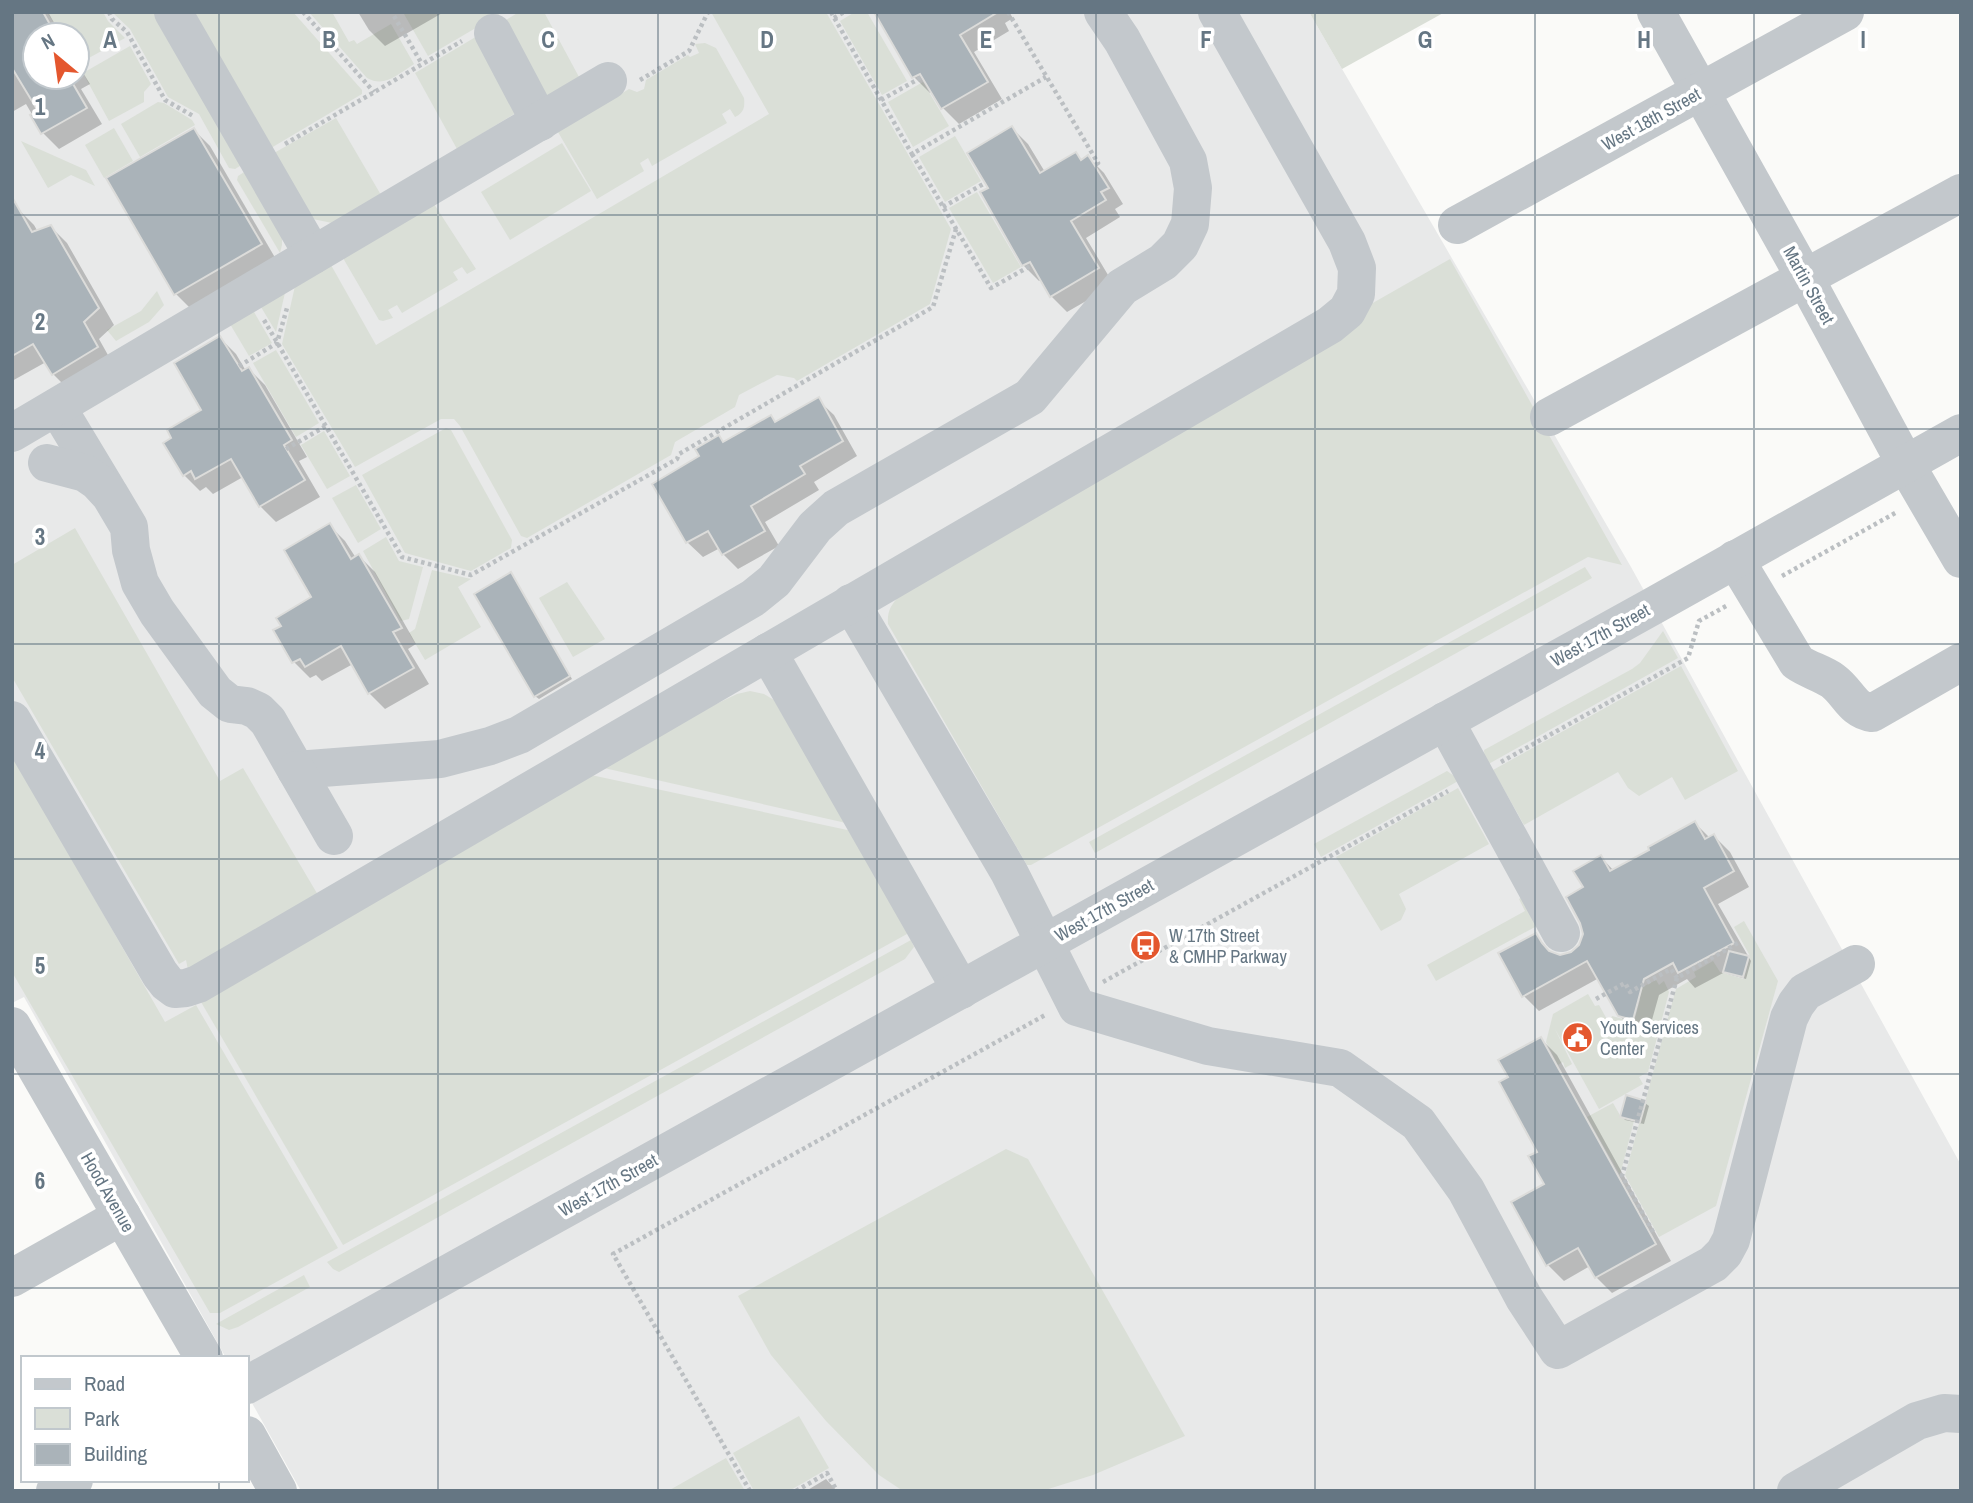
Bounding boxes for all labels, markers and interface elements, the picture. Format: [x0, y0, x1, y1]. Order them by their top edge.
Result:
north arrow [21, 21, 91, 91]
text: A [103, 24, 117, 55]
text: B [322, 24, 336, 55]
text: C [541, 24, 555, 55]
text: D [760, 24, 774, 55]
text: E [980, 24, 992, 55]
text: F [1200, 24, 1212, 55]
text: G [1418, 24, 1432, 55]
text: H [1637, 24, 1651, 55]
text: I [1860, 24, 1866, 55]
text: N [37, 27, 59, 55]
street label: West 18th Street [1597, 81, 1705, 157]
text: 1 [35, 91, 46, 122]
street label: Martin Street [1777, 242, 1841, 328]
text: 2 [35, 306, 45, 337]
text: 3 [35, 521, 45, 552]
street label: West 17th Street [1546, 597, 1654, 673]
text: 4 [35, 735, 46, 766]
street label: West 17th Street [1050, 872, 1158, 948]
place label: W 17th Street & CMHP Parkway [1169, 923, 1287, 969]
bus stop icon: W 17th Street & CMHP Parkway [1129, 928, 1163, 962]
text: 5 [35, 950, 45, 981]
place label: Youth Services Center [1600, 1015, 1699, 1061]
public building icon: Youth Services Center [1560, 1020, 1594, 1054]
street label: Hood Avenue [75, 1147, 141, 1237]
street label: West 17th Street [554, 1147, 662, 1223]
text: 6 [35, 1165, 45, 1196]
legend [21, 1356, 248, 1482]
text: Road [84, 1369, 125, 1398]
text: Park [84, 1404, 120, 1433]
text: Building [84, 1439, 148, 1468]

